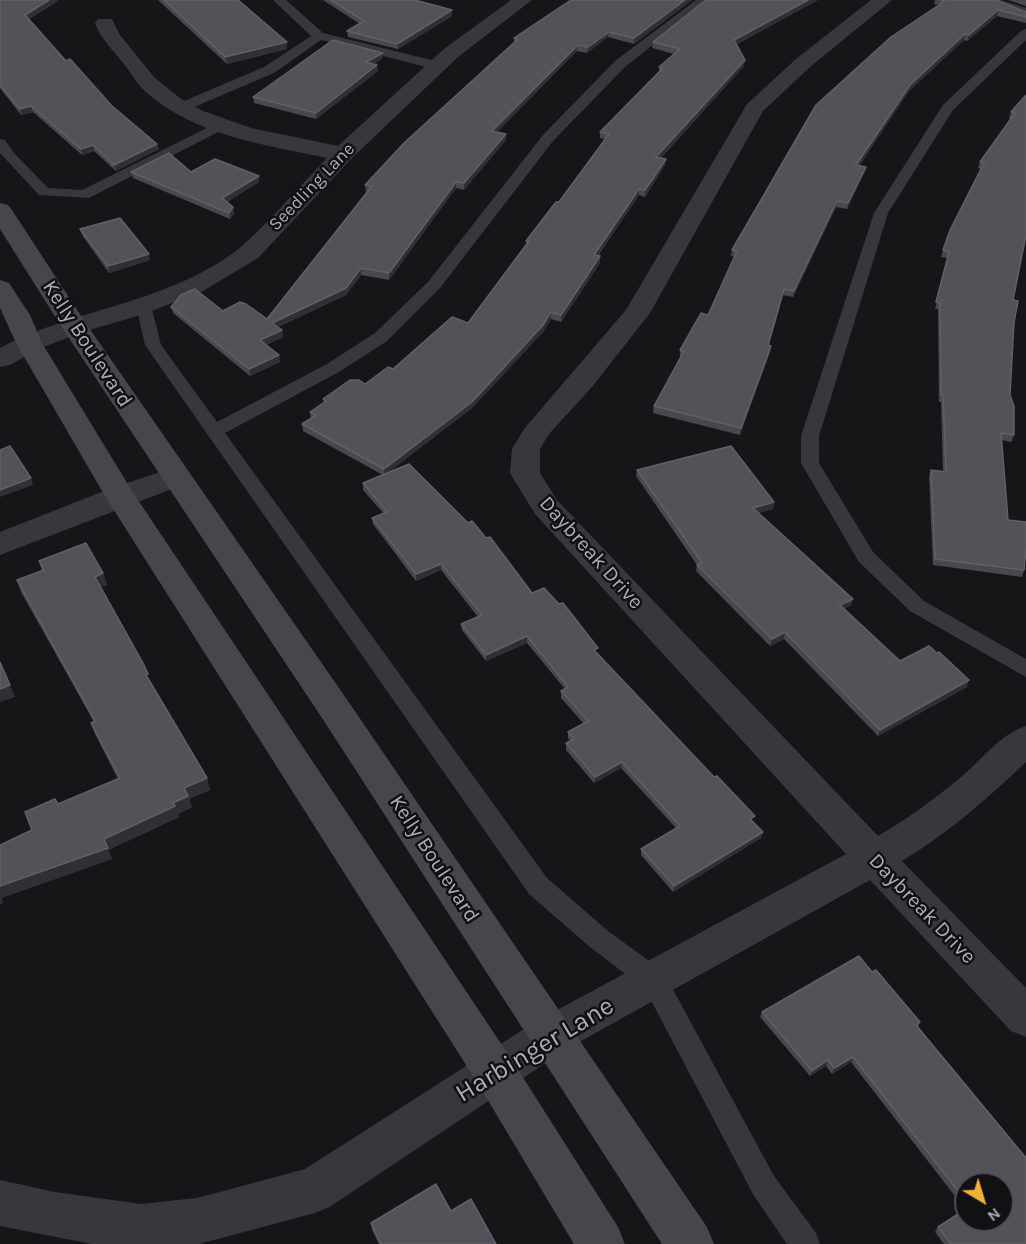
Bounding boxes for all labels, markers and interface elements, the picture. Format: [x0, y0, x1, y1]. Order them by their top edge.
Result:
street label: Seedling Lane [265, 138, 359, 236]
street label: Kelly Boulevard [37, 276, 137, 412]
street label: Daybreak Drive [534, 491, 648, 615]
street label: Kelly Boulevard [384, 791, 484, 927]
street label: Daybreak Drive [863, 849, 981, 969]
street label: Harbinger Lane [450, 991, 620, 1109]
north arrow [954, 1172, 1014, 1232]
text: N [984, 1204, 1005, 1226]

